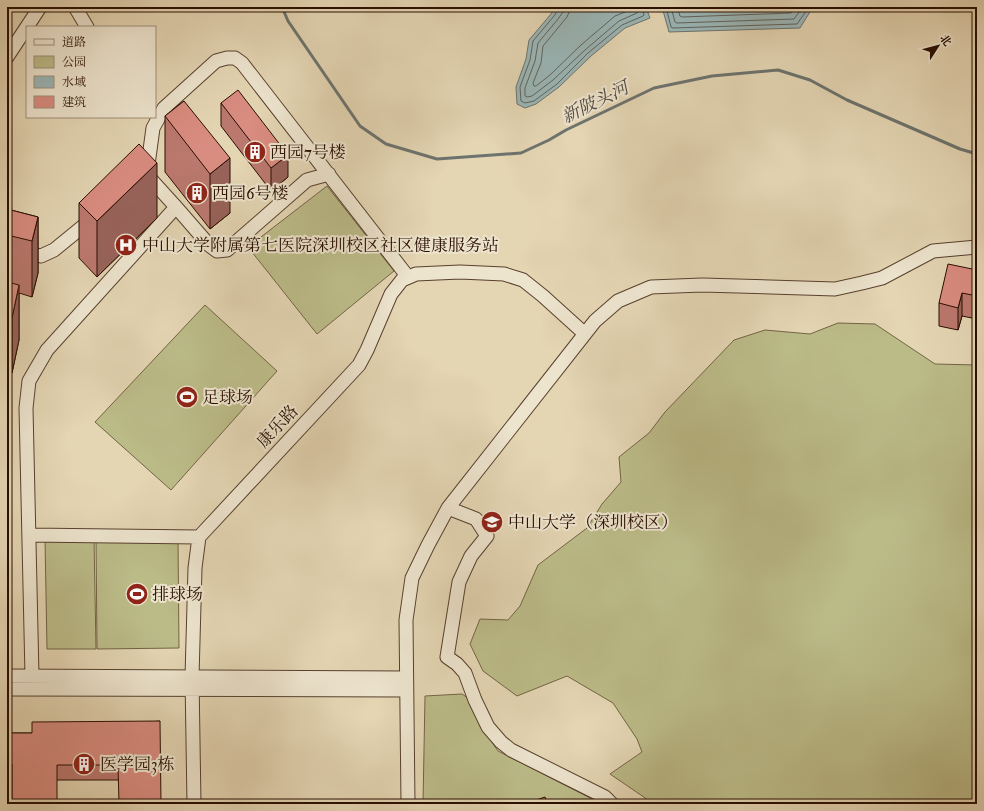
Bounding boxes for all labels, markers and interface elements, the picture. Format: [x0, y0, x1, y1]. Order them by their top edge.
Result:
legend [26, 26, 156, 118]
north arrow [918, 26, 958, 66]
text: 北 [937, 32, 954, 49]
text: 道路 [62, 35, 86, 50]
text: 公园 [62, 55, 86, 70]
text: 水域 [62, 75, 86, 90]
water label: 新陂头河 [558, 75, 635, 129]
text: 建筑 [62, 95, 86, 110]
building icon: 西园7号楼 [242, 139, 268, 165]
place label: 西园7号楼 [270, 142, 346, 163]
building icon: 西园6号楼 [184, 180, 210, 206]
place label: 西园6号楼 [212, 183, 289, 204]
hospital icon: 中山大学附属第七医院深圳校区社区健康服务站 [113, 232, 139, 258]
place label: 中山大学附属第七医院深圳校区社区健康服务站 [142, 235, 499, 256]
sports icon: 足球场 [174, 384, 200, 410]
place label: 足球场 [202, 387, 253, 408]
street label: 康乐路 [252, 401, 302, 452]
school or university icon: 中山大学（深圳校区） [479, 509, 505, 535]
place label: 中山大学（深圳校区） [508, 512, 678, 533]
sports icon: 排球场 [124, 581, 150, 607]
place label: 排球场 [152, 584, 203, 605]
building icon: 医学园3栋 [71, 751, 97, 777]
place label: 医学园3栋 [100, 754, 175, 775]

